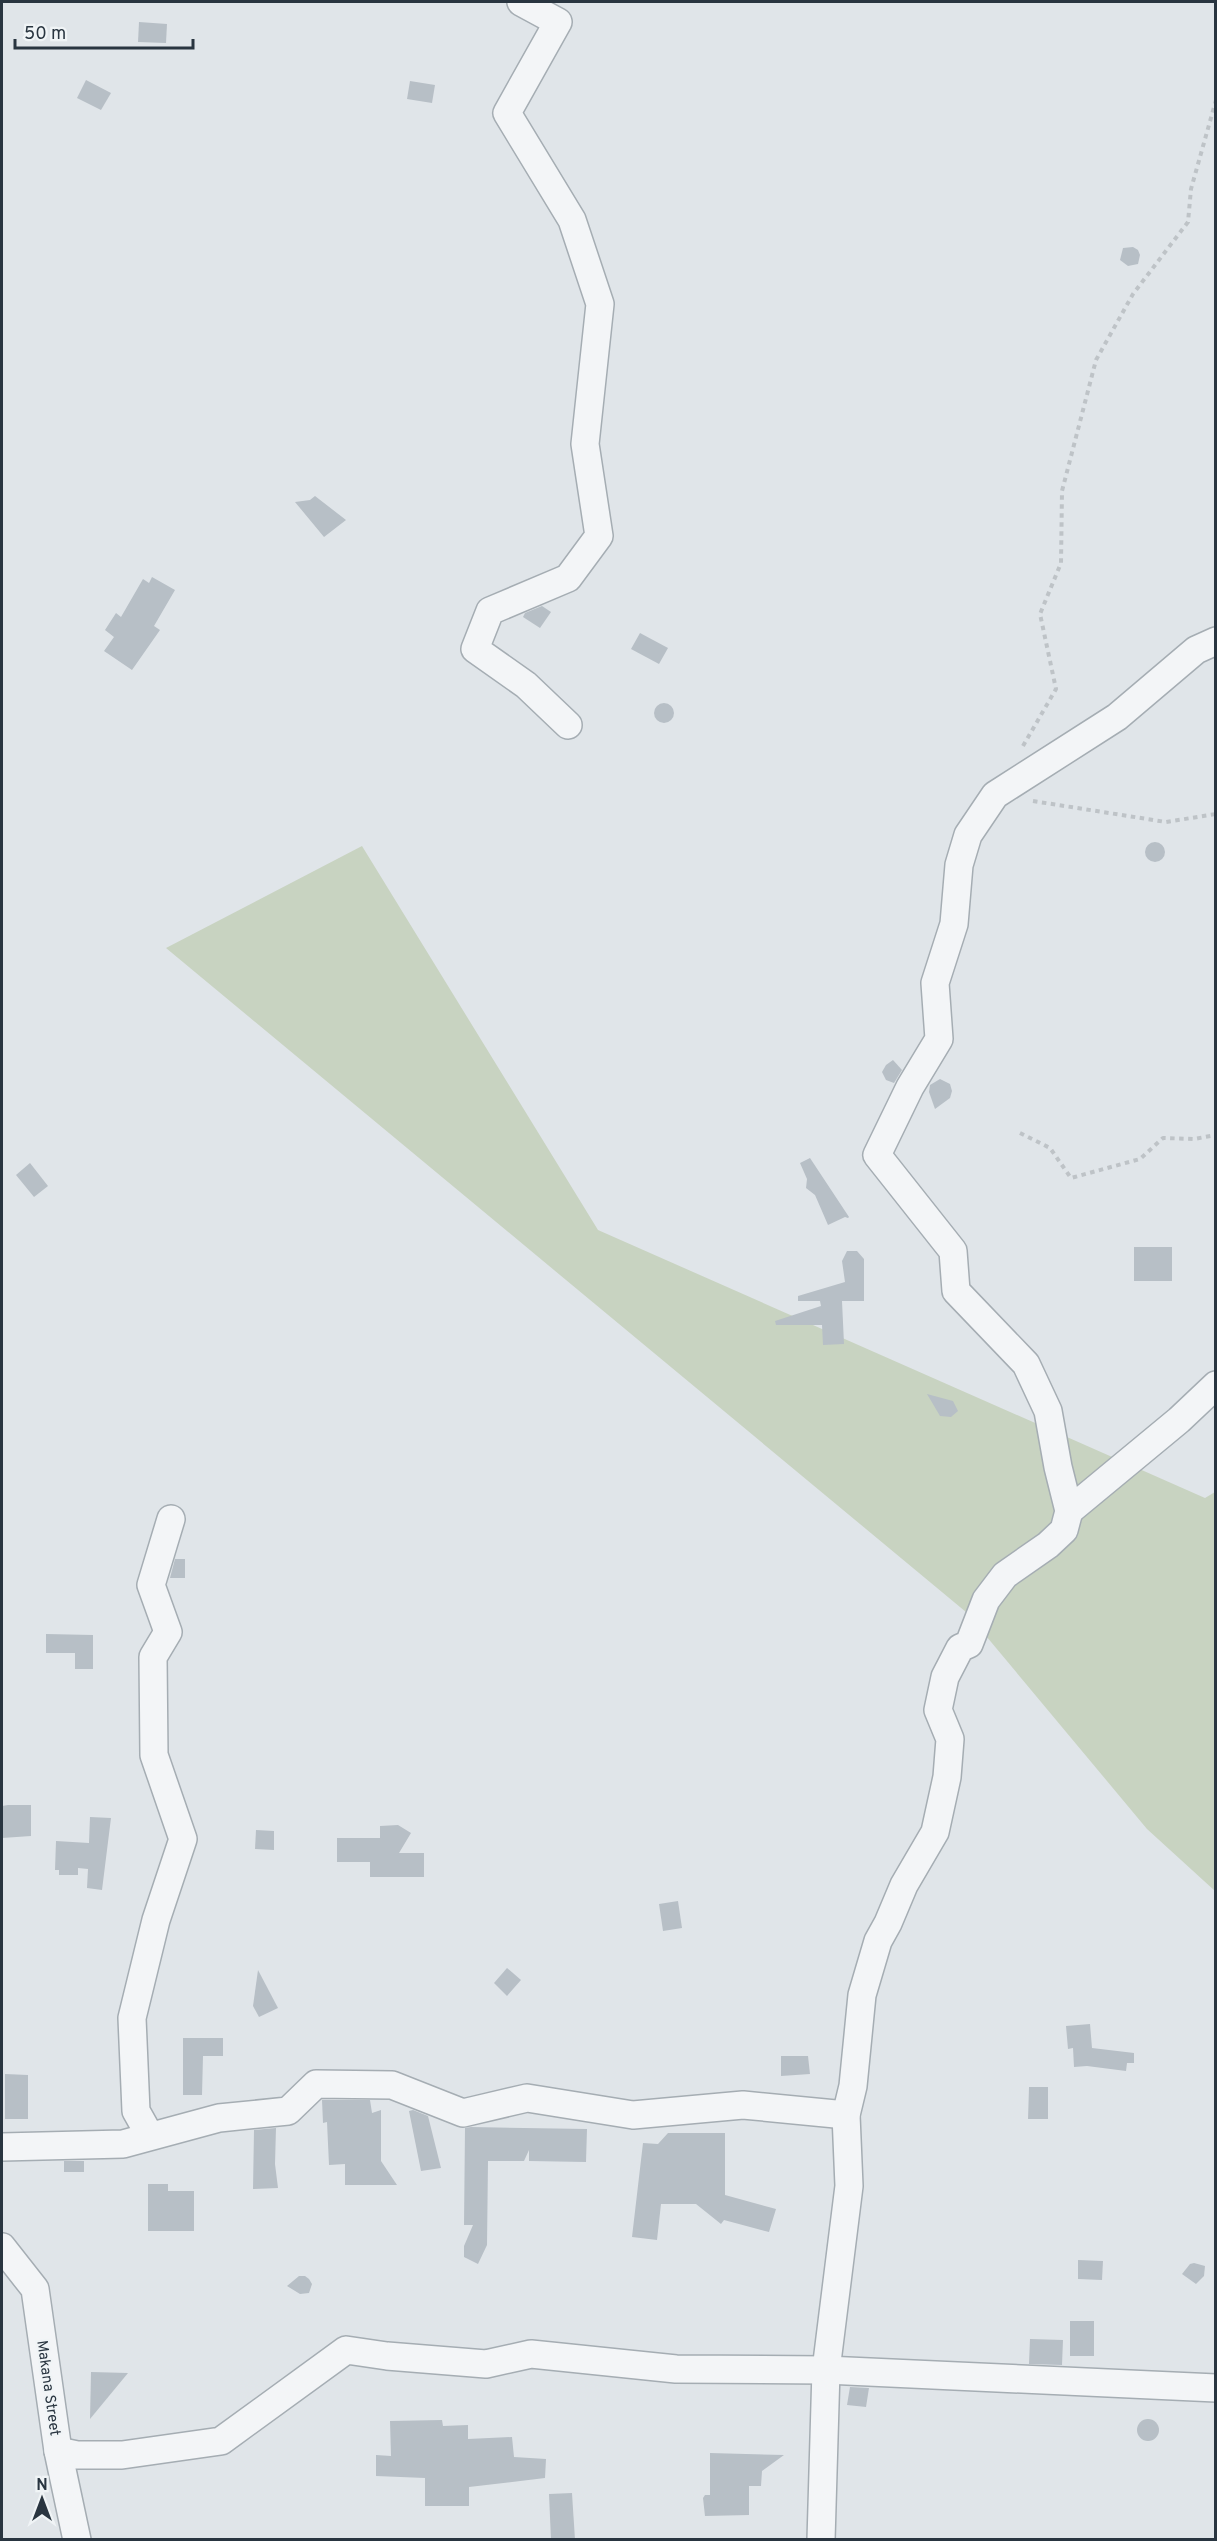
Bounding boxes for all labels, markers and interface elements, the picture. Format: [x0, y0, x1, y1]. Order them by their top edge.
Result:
scale bar [15, 12, 194, 50]
text: 50 m [24, 23, 66, 46]
street label: Makana Street [31, 2339, 64, 2437]
north arrow [12, 2469, 72, 2529]
text: N [36, 2476, 48, 2496]

